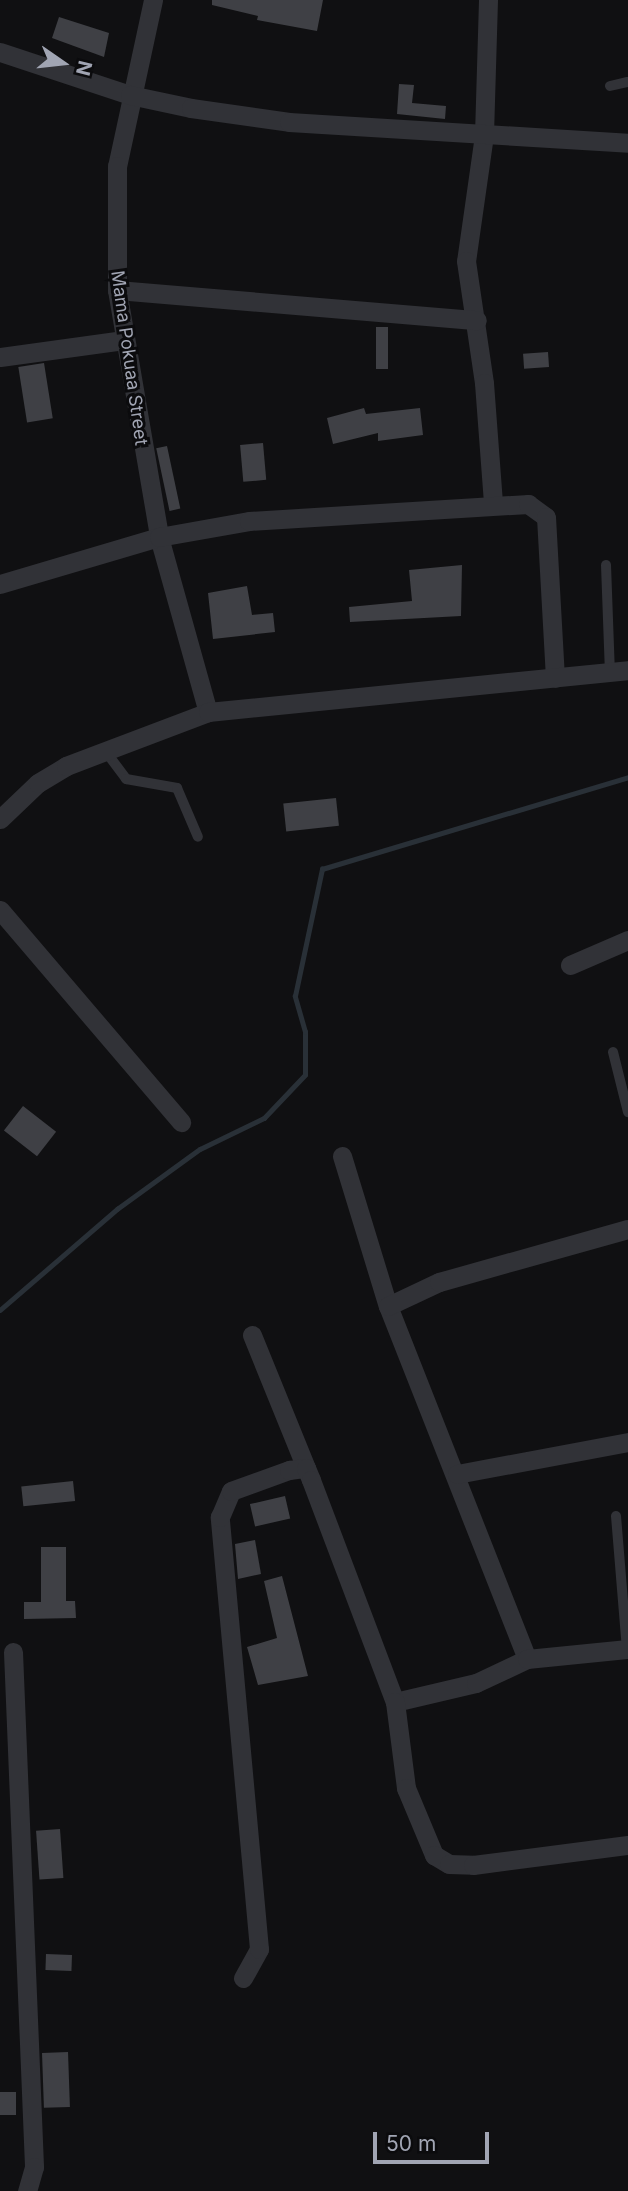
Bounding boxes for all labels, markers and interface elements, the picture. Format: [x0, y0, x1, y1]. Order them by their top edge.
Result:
north arrow [28, 28, 98, 98]
text: N [71, 58, 97, 78]
street label: Mama Pokuaa Street [106, 269, 152, 447]
scale bar [376, 2118, 491, 2162]
text: 50 m [386, 2131, 436, 2156]

